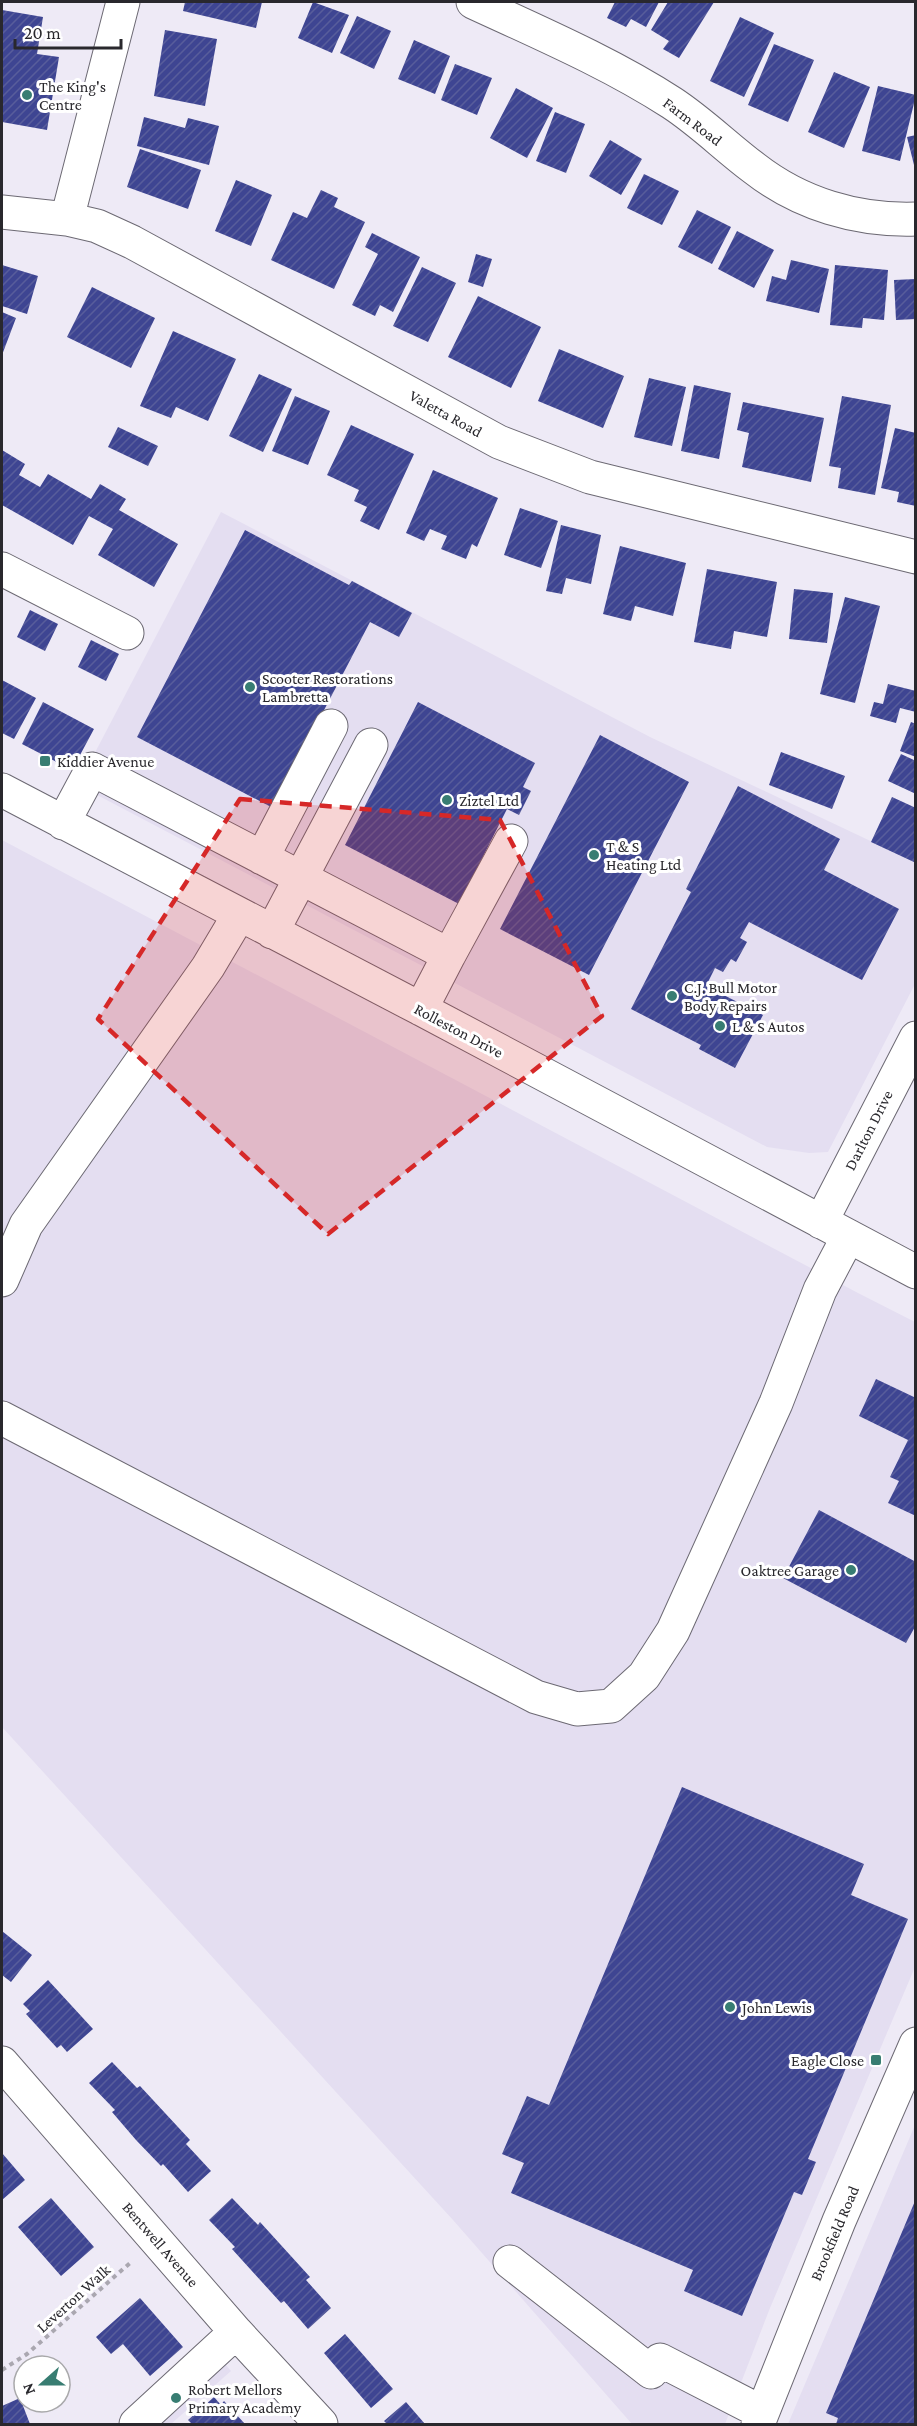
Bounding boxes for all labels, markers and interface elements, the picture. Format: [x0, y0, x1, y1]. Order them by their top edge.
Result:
scale bar [15, 12, 122, 50]
text: 20 m [24, 23, 61, 43]
place label: The King's Centre [39, 78, 106, 113]
marker: The King's Centre [20, 88, 34, 102]
street label: Farm Road [660, 94, 726, 149]
street label: Valetta Road [406, 387, 486, 441]
place label: Scooter Restorations Lambretta [262, 670, 393, 705]
marker: Scooter Restorations Lambretta [243, 680, 257, 694]
place label: Kiddier Avenue [57, 753, 154, 770]
marker: Kiddier Avenue [38, 754, 52, 768]
place label: Ziztel Ltd [459, 792, 520, 809]
marker: Ziztel Ltd [440, 793, 454, 807]
place label: T & S Heating Ltd [606, 838, 682, 874]
marker: T & S Heating Ltd [587, 848, 601, 862]
place label: C.J. Bull Motor Body Repairs [684, 979, 777, 1015]
marker: C.J. Bull Motor Body Repairs [665, 989, 679, 1003]
street label: Rolleston Drive [412, 1000, 506, 1061]
place label: L & S Autos [732, 1018, 804, 1035]
marker: L & S Autos [713, 1019, 727, 1033]
street label: Darlton Drive [841, 1087, 896, 1173]
place label: Oaktree Garage [741, 1562, 839, 1580]
marker: Oaktree Garage [844, 1563, 858, 1577]
place label: John Lewis [740, 1999, 812, 2017]
marker: John Lewis [723, 2000, 737, 2014]
place label: Eagle Close [791, 2052, 864, 2070]
marker: Eagle Close [869, 2053, 883, 2067]
street label: Brookfield Road [807, 2183, 862, 2283]
street label: Bentwell Avenue [119, 2198, 202, 2290]
street label: Leverton Walk [33, 2261, 114, 2336]
north arrow [12, 2354, 72, 2414]
text: N [19, 2381, 38, 2397]
place label: Robert Mellors Primary Academy [188, 2381, 302, 2417]
marker: Robert Mellors Primary Academy [169, 2391, 183, 2405]

